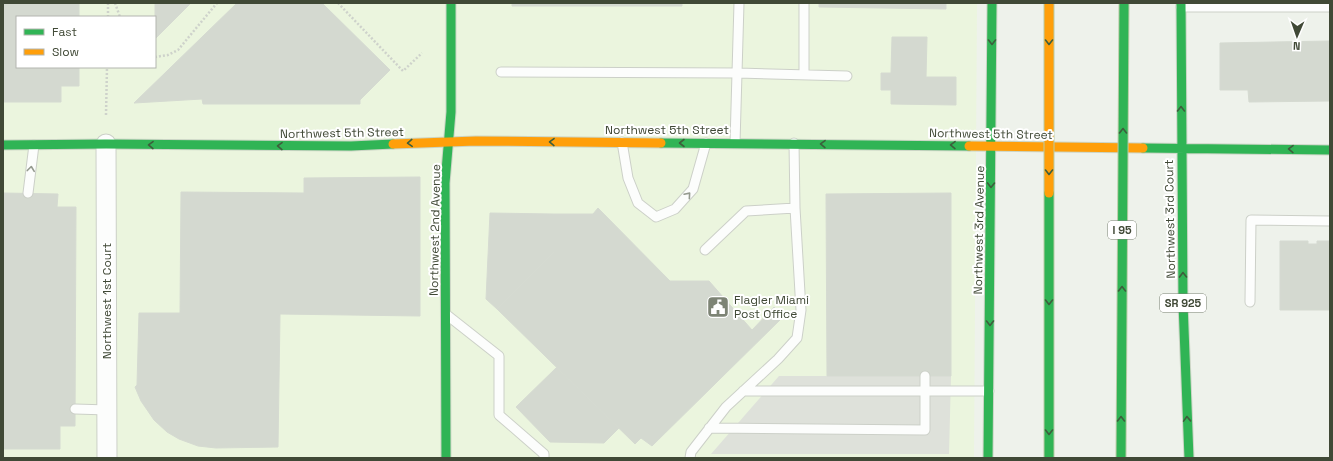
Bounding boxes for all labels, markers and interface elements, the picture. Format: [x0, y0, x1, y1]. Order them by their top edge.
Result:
legend [16, 16, 156, 68]
north arrow [1277, 16, 1317, 56]
text: Fast [52, 24, 77, 40]
one-way arrow [988, 39, 996, 45]
one-way arrow [1045, 39, 1053, 45]
text: N [1293, 39, 1301, 53]
text: Slow [52, 44, 79, 60]
one-way arrow [1177, 106, 1185, 112]
street label: Northwest 5th Street [605, 122, 729, 138]
street label: Northwest 5th Street [280, 124, 404, 142]
street label: Northwest 5th Street [929, 125, 1053, 143]
one-way arrow [1119, 128, 1127, 134]
one-way arrow [549, 138, 555, 146]
one-way arrow [407, 139, 413, 148]
one-way arrow [679, 139, 685, 147]
one-way arrow [820, 140, 826, 148]
one-way arrow [148, 141, 154, 149]
one-way arrow [950, 141, 956, 149]
one-way arrow [277, 142, 283, 150]
one-way arrow [1288, 145, 1294, 154]
street label: Northwest 3rd Court [1161, 159, 1179, 279]
street label: Northwest 2nd Avenue [426, 164, 444, 296]
one-way arrow [27, 166, 36, 172]
street label: Northwest 3rd Avenue [970, 166, 988, 294]
one-way arrow [1045, 169, 1053, 175]
one-way arrow [987, 182, 995, 188]
one-way arrow [683, 193, 690, 200]
road number: I 95 [1108, 221, 1136, 239]
street label: Northwest 1st Court [99, 243, 115, 359]
one-way arrow [1179, 272, 1187, 278]
one-way arrow [1118, 286, 1126, 292]
place label: Flagler Miami Post Office [734, 292, 809, 322]
public building icon: Flagler Miami Post Office [705, 294, 731, 320]
road number: SR 925 [1160, 294, 1206, 312]
one-way arrow [1045, 299, 1053, 305]
one-way arrow [986, 320, 994, 326]
one-way arrow [1117, 416, 1125, 422]
one-way arrow [1183, 416, 1192, 422]
one-way arrow [1045, 429, 1053, 435]

